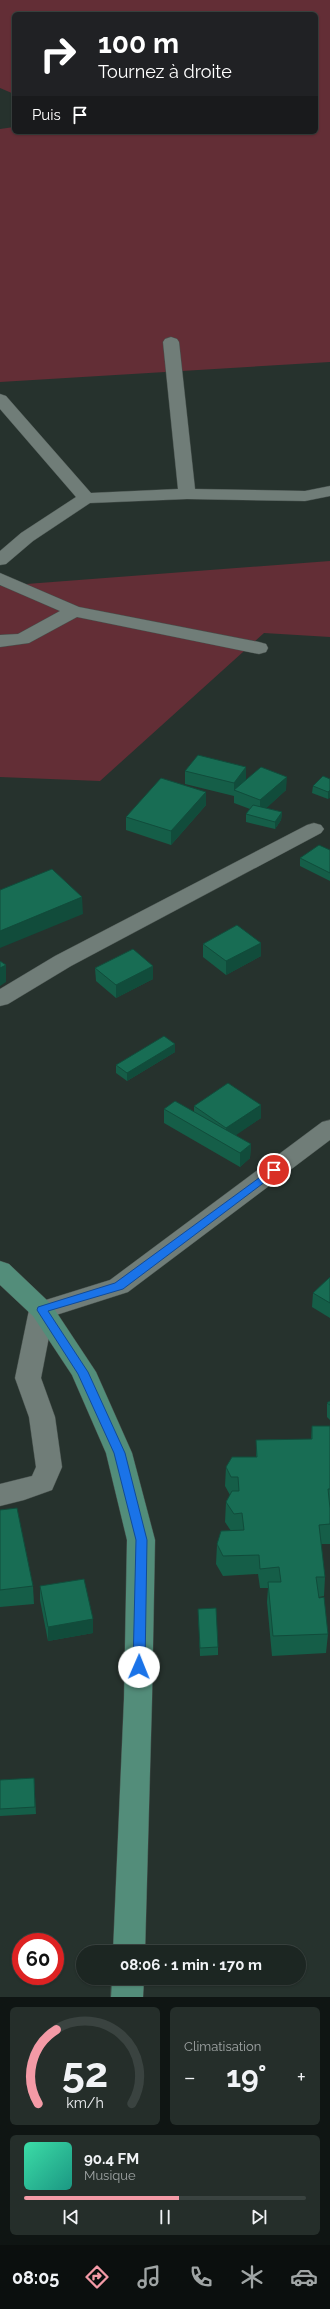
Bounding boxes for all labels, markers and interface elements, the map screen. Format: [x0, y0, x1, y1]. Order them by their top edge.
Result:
text: 100 m [98, 27, 179, 60]
icon: right [32, 28, 84, 80]
text: Tournez à droite [98, 61, 232, 82]
icon: arrive [69, 104, 91, 126]
text: Puis [32, 106, 61, 124]
pin [257, 1153, 291, 1187]
icon: arrive [263, 1159, 285, 1181]
position arrow [118, 1646, 160, 1688]
speed limit sign: 60 [12, 1933, 64, 1985]
text: 08:06 · 1 min · 170 m [120, 1956, 262, 1974]
text: Climatisation [184, 2039, 261, 2054]
text: 52 [62, 2048, 108, 2097]
text: 19° [226, 2059, 266, 2094]
text: − [184, 2064, 196, 2090]
text: + [297, 2064, 306, 2090]
text: km/h [66, 2095, 104, 2111]
text: 90.4 FM [84, 2150, 139, 2168]
text: Musique [84, 2168, 136, 2183]
icon: previous [60, 2206, 82, 2228]
icon: pause [154, 2206, 176, 2228]
icon: next [248, 2206, 270, 2228]
icon: directions [83, 2263, 111, 2291]
icon: music [135, 2263, 163, 2291]
icon: phone [187, 2263, 215, 2291]
icon: climate [238, 2263, 266, 2291]
icon: car [290, 2263, 318, 2291]
text: 08:05 [12, 2267, 59, 2288]

